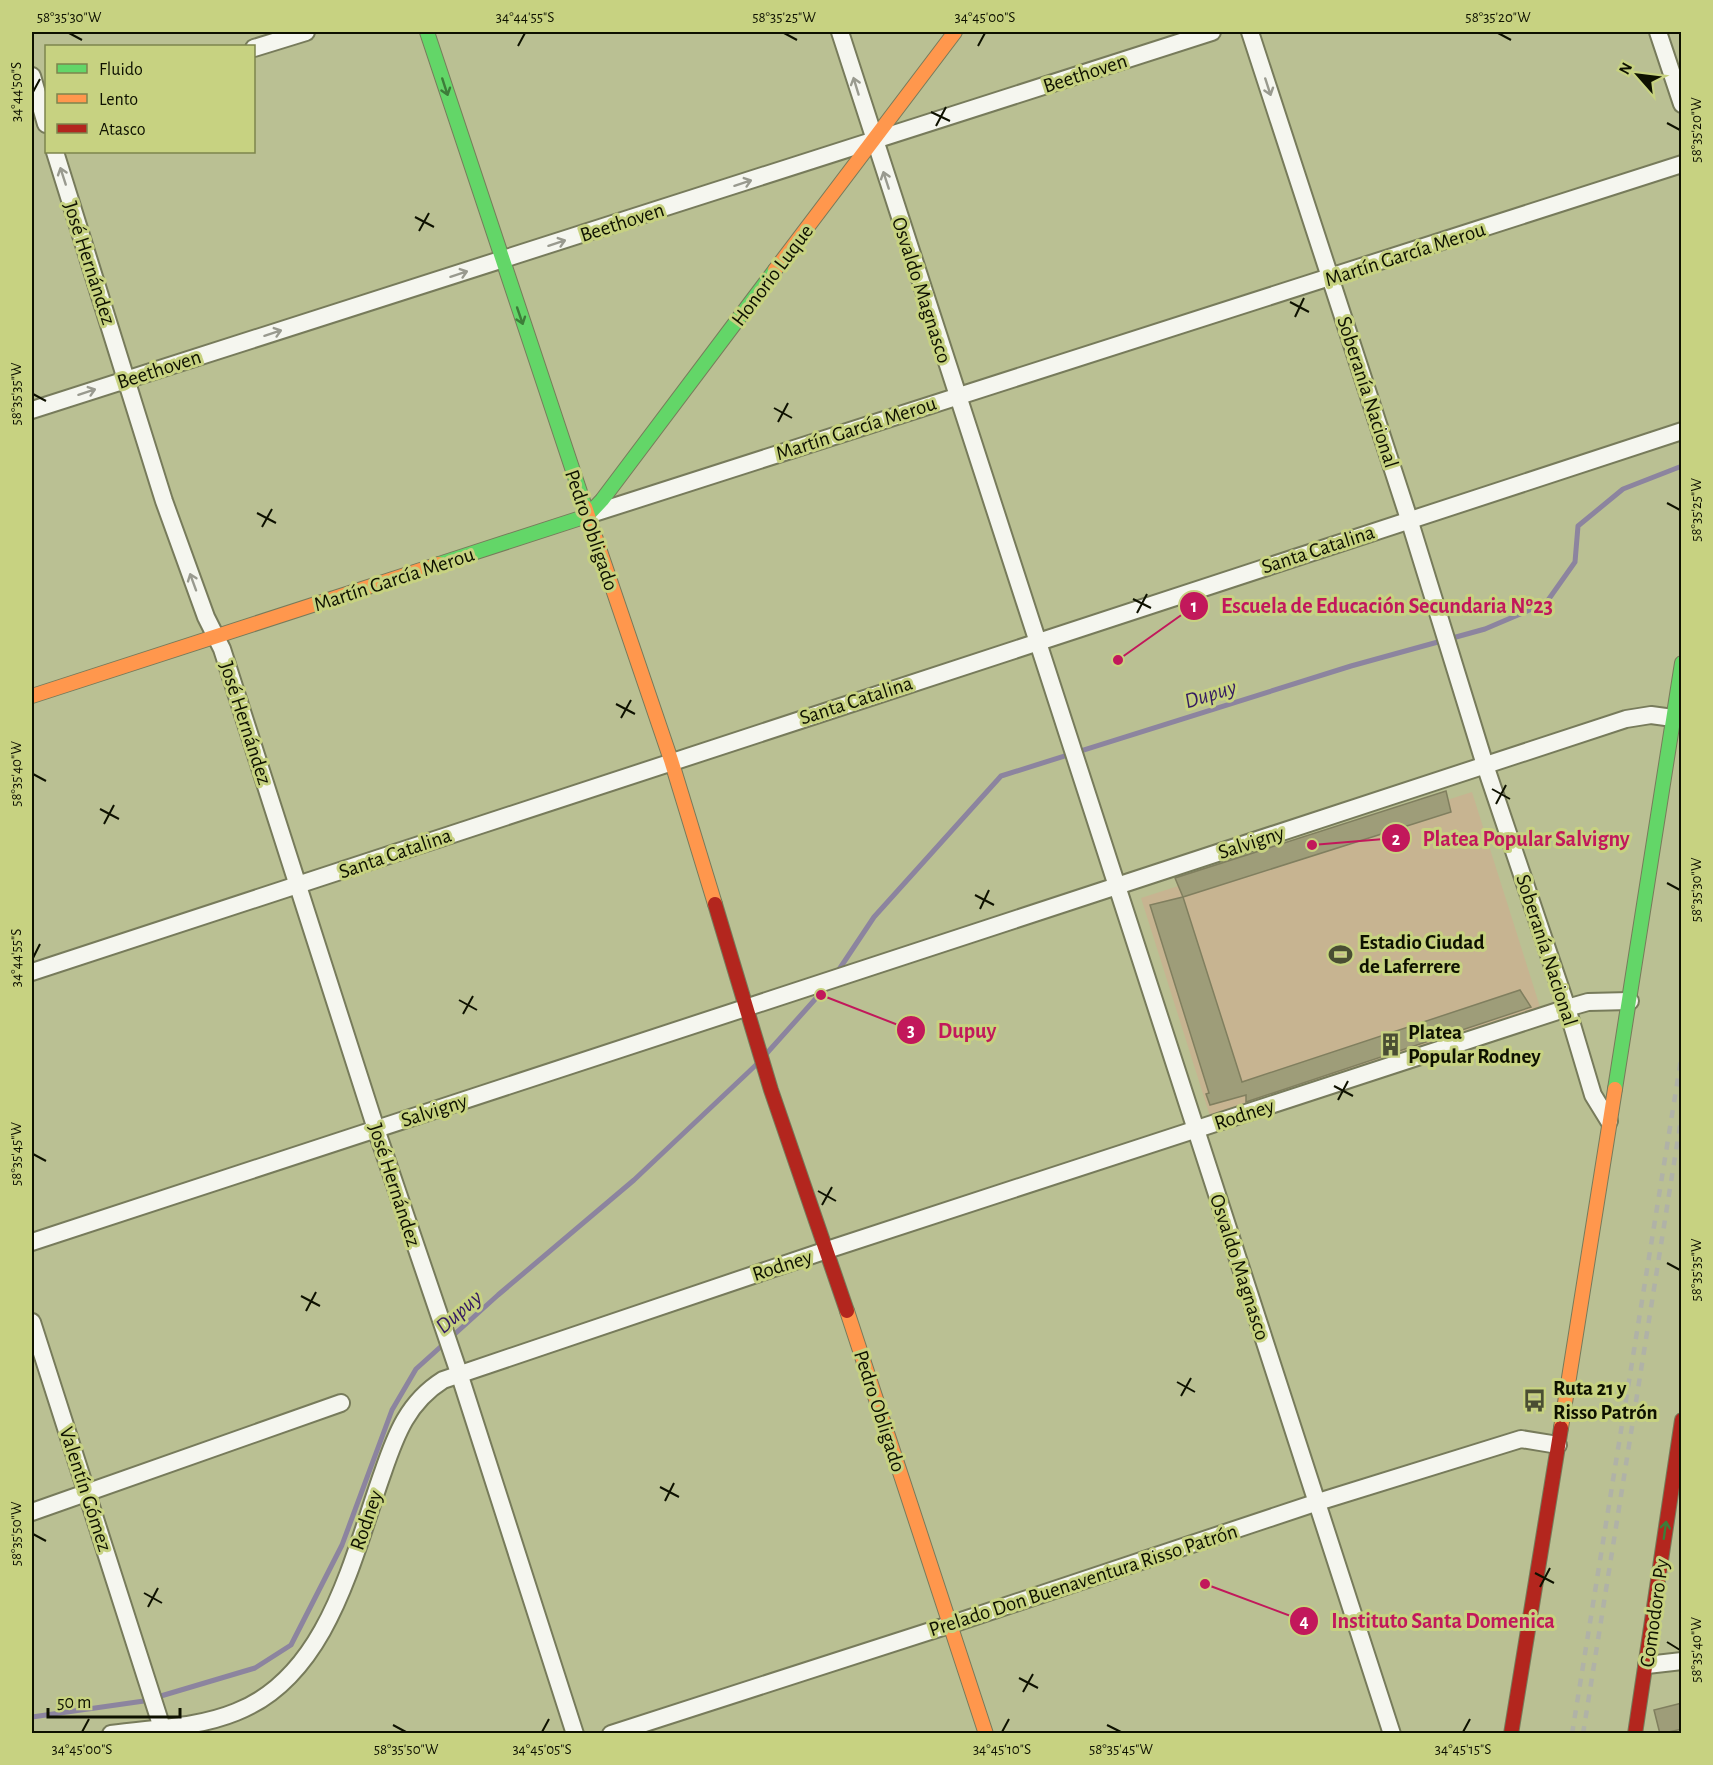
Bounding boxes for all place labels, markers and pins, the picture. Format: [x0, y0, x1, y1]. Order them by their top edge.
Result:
callout: Escuela de Educación Secundaria Nº23 [1179, 586, 1565, 626]
callout: Platea Popular Salvigny [1381, 818, 1642, 858]
place label: Estadio Ciudad de Laferrere [1359, 932, 1485, 977]
sports icon: Estadio Ciudad de Laferrere [1328, 941, 1354, 967]
callout: Dupuy [896, 1010, 1008, 1050]
place label: Platea Popular Rodney [1408, 1022, 1541, 1067]
building icon: Platea Popular Rodney [1377, 1031, 1403, 1057]
place label: Ruta 21 y Risso Patrón [1553, 1378, 1658, 1423]
bus stop icon: Ruta 21 y Risso Patrón [1522, 1387, 1548, 1413]
callout: Instituto Santa Domenica [1289, 1601, 1566, 1641]

